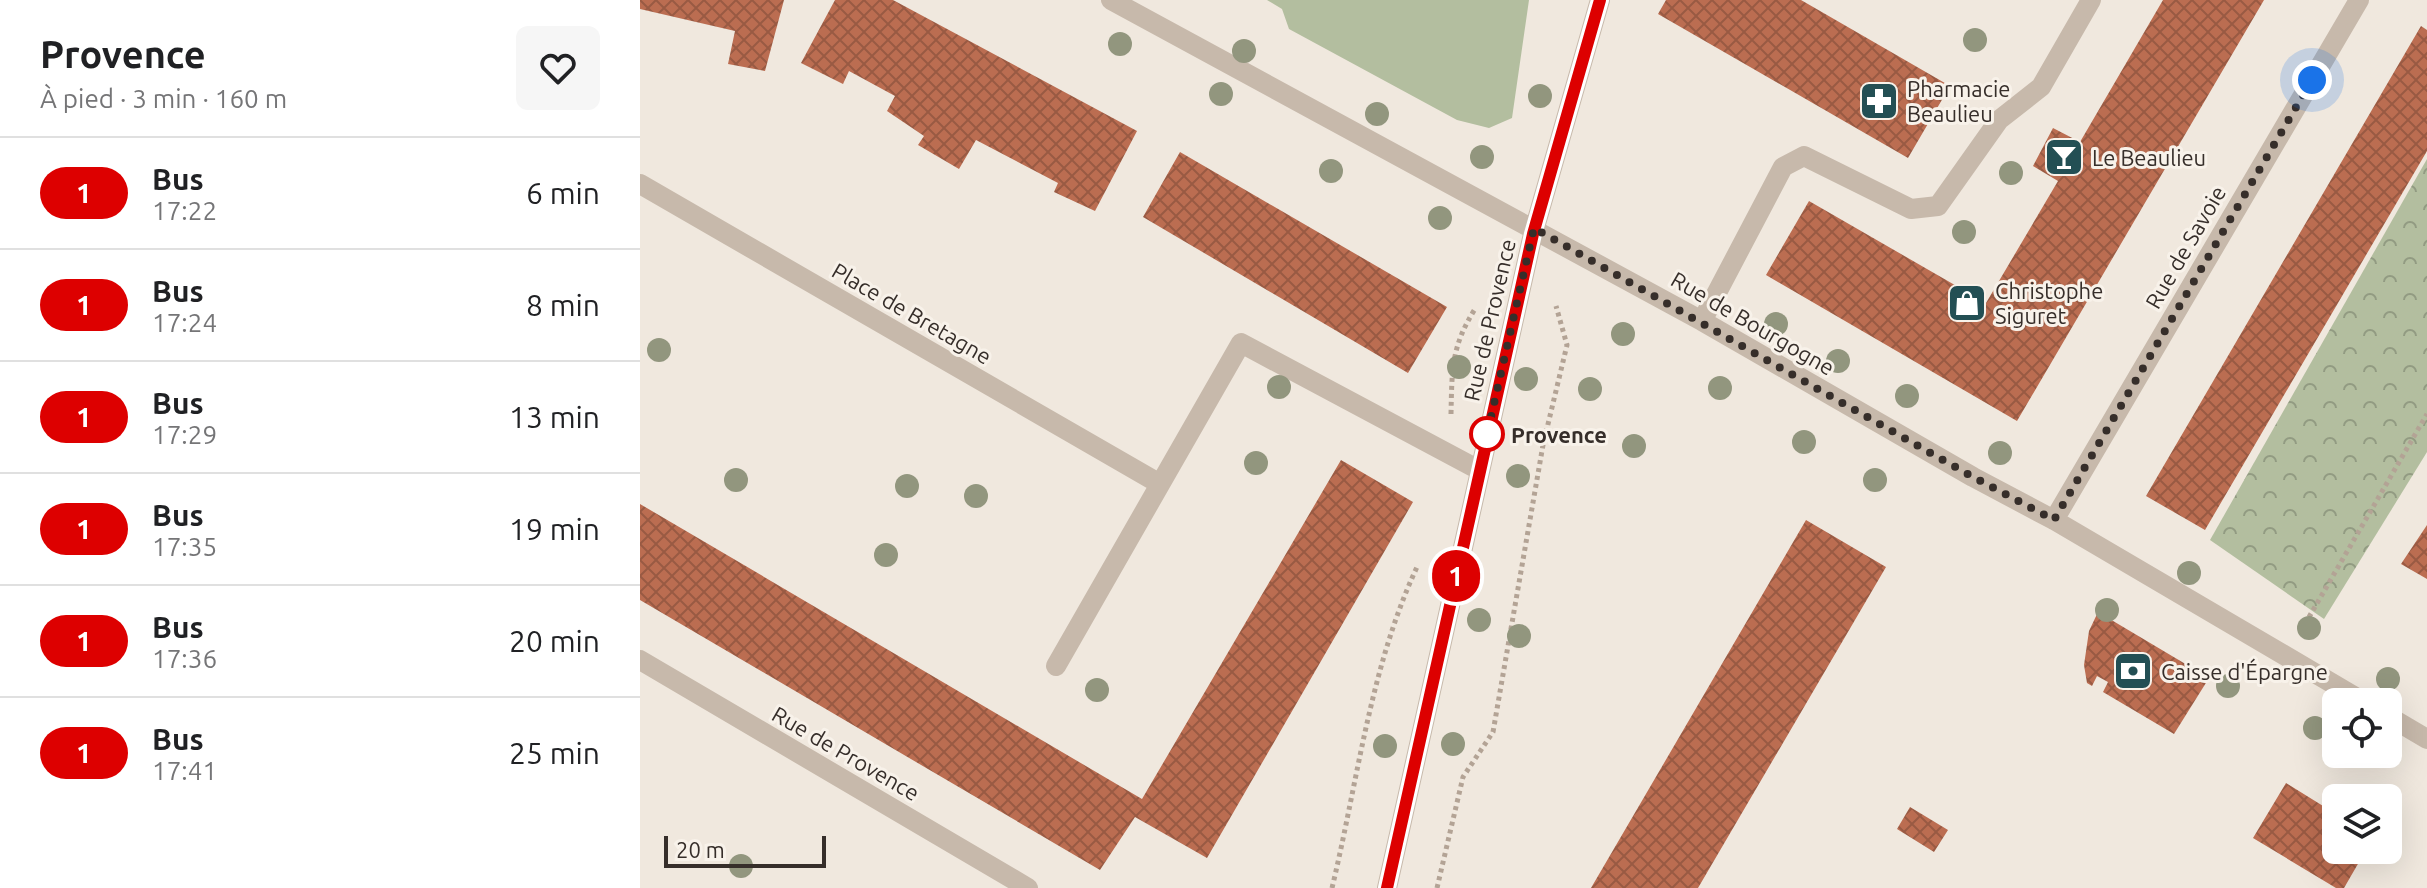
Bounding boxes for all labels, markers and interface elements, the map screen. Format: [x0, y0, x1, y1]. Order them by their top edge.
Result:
button: heart [516, 26, 600, 110]
text: Provence [40, 33, 206, 75]
your location [2292, 60, 2332, 100]
place label: Pharmacie Beaulieu [1907, 76, 2010, 126]
pharmacy icon: Pharmacie Beaulieu [1858, 80, 1900, 122]
text: À pied · 3 min · 160 m [40, 84, 287, 113]
bar icon: Le Beaulieu [2043, 136, 2085, 178]
place label: Le Beaulieu [2092, 145, 2206, 170]
text: Bus [152, 162, 204, 196]
text: 6 min [526, 176, 600, 210]
text: 1 [76, 177, 92, 208]
street label: Rue de Savoie [2140, 181, 2230, 313]
text: 17:22 [152, 196, 217, 225]
street label: Rue de Provence [1458, 237, 1520, 403]
street label: Place de Bretagne [828, 257, 996, 369]
street label: Rue de Bourgogne [1667, 266, 1839, 380]
text: Bus [152, 274, 204, 308]
place label: Christophe Siguret [1995, 278, 2103, 328]
shop icon: Christophe Siguret [1946, 282, 1988, 324]
text: 8 min [526, 288, 600, 322]
text: 1 [76, 289, 92, 320]
text: 17:24 [152, 308, 217, 337]
text: Bus [152, 386, 204, 420]
text: 13 min [509, 400, 600, 434]
text: 1 [76, 401, 92, 432]
marker: Provence [1470, 417, 1504, 451]
text: 17:29 [152, 420, 217, 449]
place label: Provence [1511, 422, 1607, 447]
text: Bus [152, 498, 204, 532]
text: 19 min [509, 512, 600, 546]
text: 1 [76, 513, 92, 544]
text: 17:35 [152, 532, 217, 561]
line badge: 1 [1430, 550, 1482, 602]
text: 1 [1448, 560, 1464, 591]
text: Bus [152, 610, 204, 644]
text: 20 min [509, 624, 600, 658]
text: 1 [76, 625, 92, 656]
text: 17:36 [152, 644, 217, 673]
bank icon: Caisse d'Épargne [2112, 650, 2154, 692]
place label: Caisse d'Épargne [2161, 658, 2328, 684]
map controls [2322, 688, 2402, 864]
button: locate [2322, 688, 2402, 768]
street label: Rue de Provence [768, 701, 924, 805]
text: Bus [152, 722, 204, 756]
text: 25 min [509, 736, 600, 770]
text: 1 [76, 737, 92, 768]
text: 17:41 [152, 756, 217, 785]
button: layers [2322, 784, 2402, 864]
scale bar [664, 832, 826, 868]
text: 20 m [676, 837, 725, 862]

